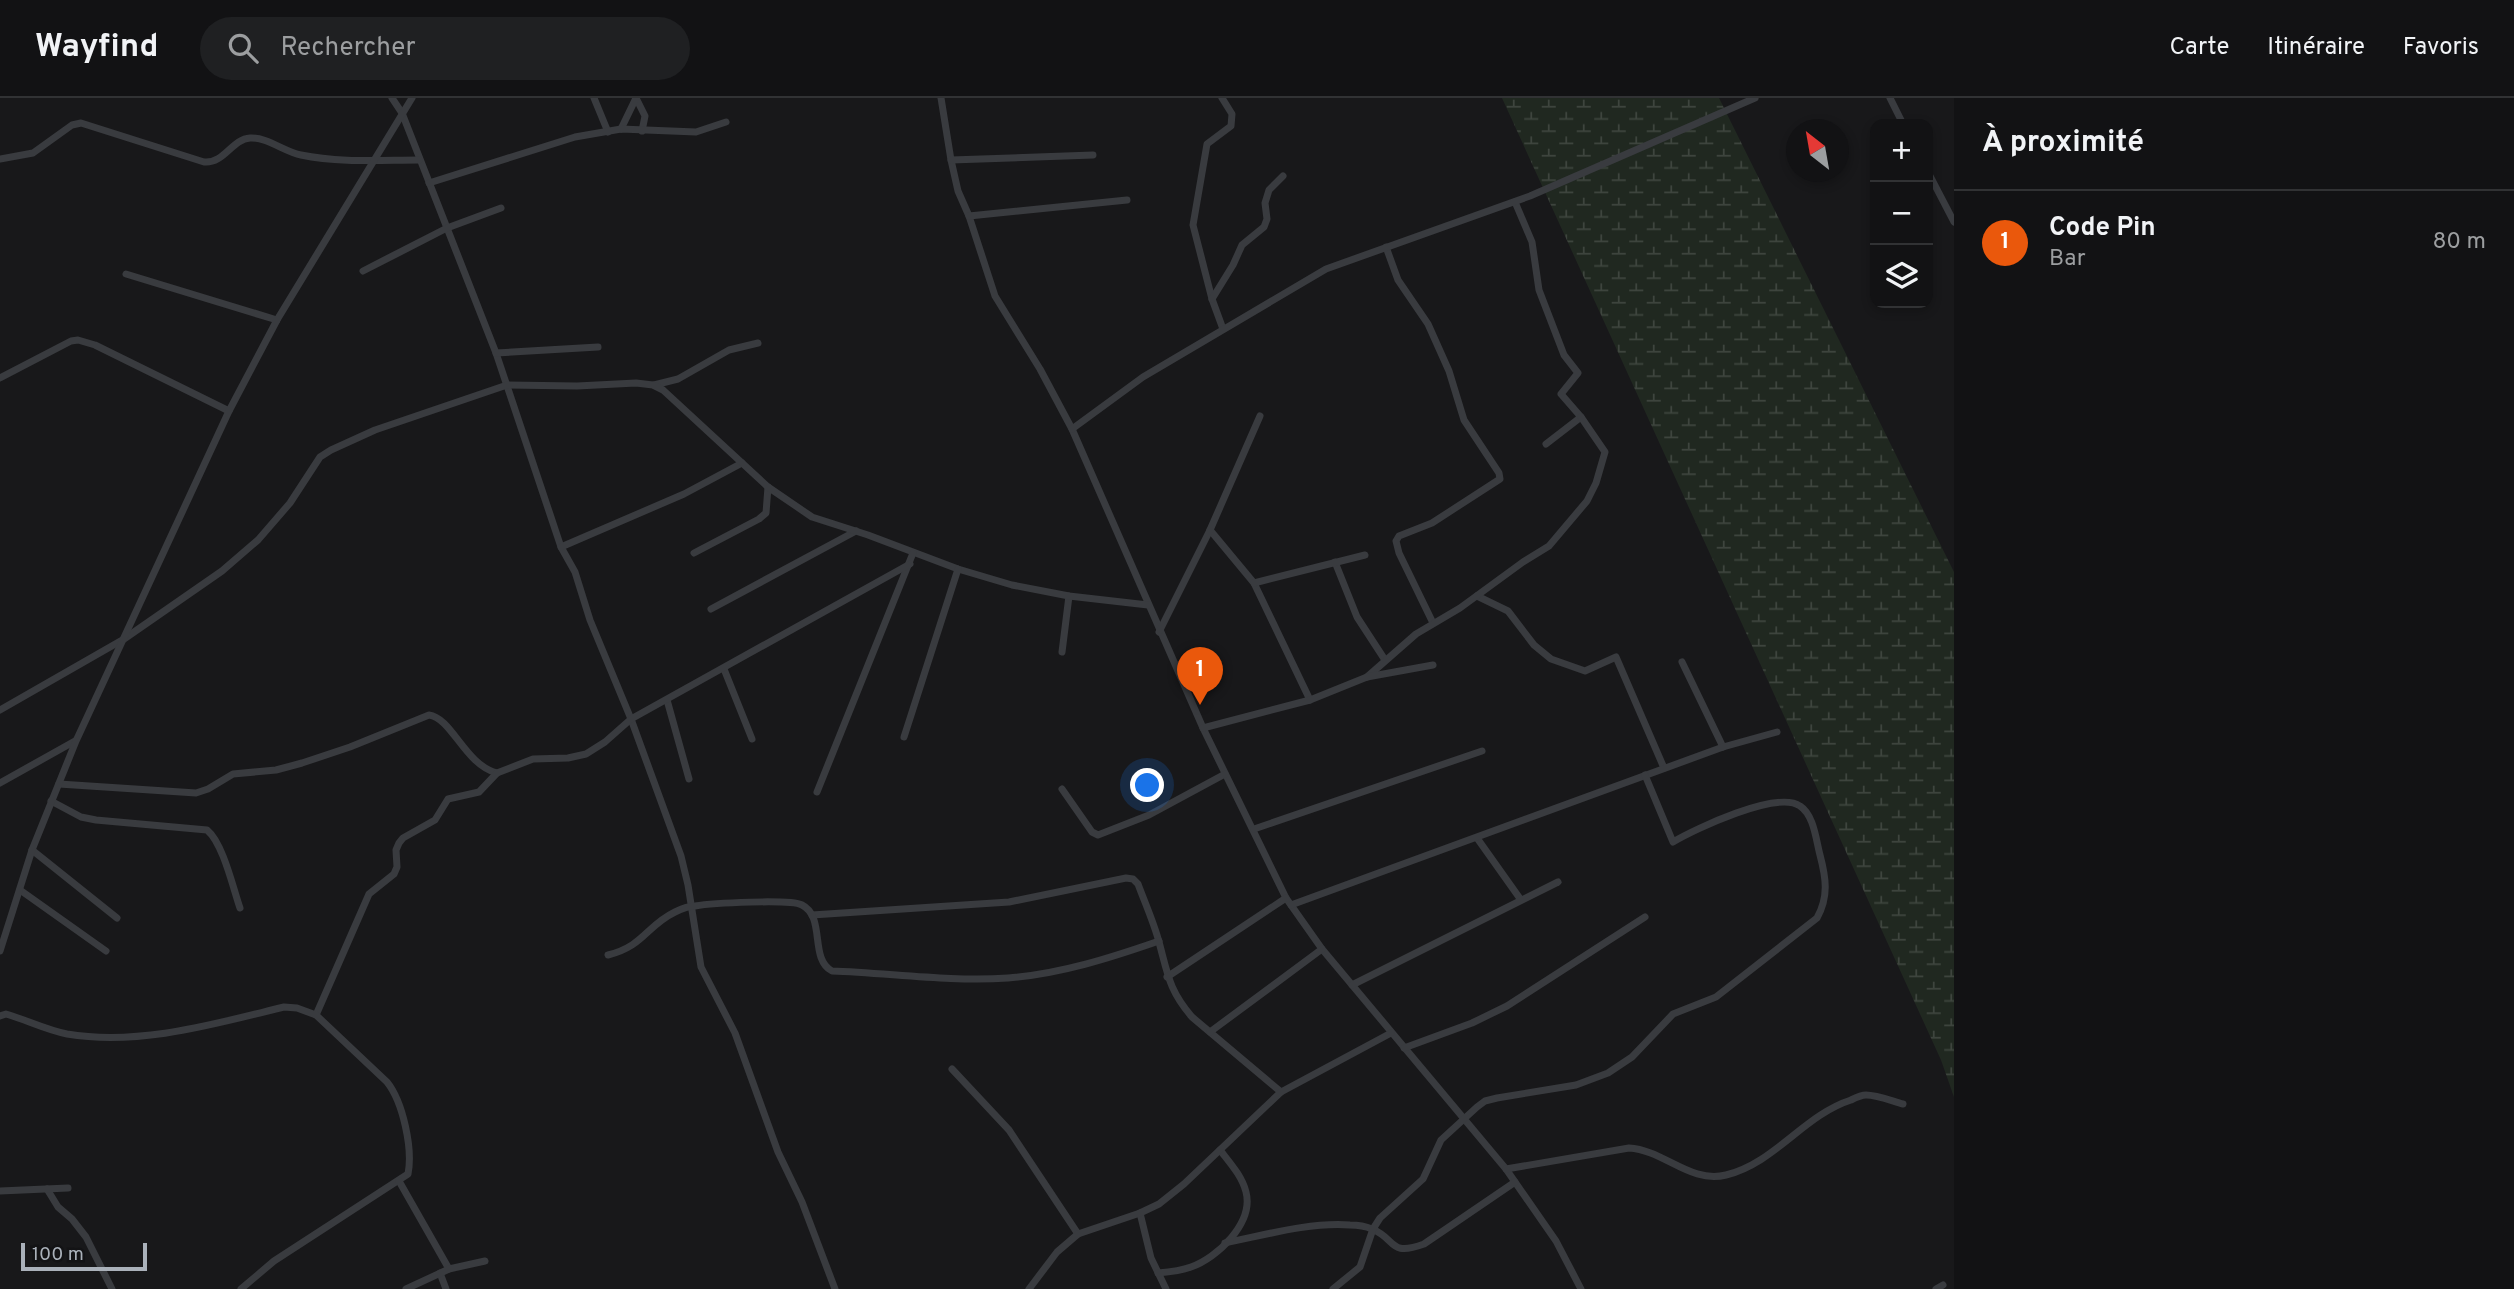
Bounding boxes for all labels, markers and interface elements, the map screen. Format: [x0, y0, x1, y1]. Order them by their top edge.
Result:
search box [200, 17, 690, 80]
text: Wayfind [35, 27, 158, 69]
icon: search [224, 29, 262, 67]
text: Rechercher [280, 32, 416, 65]
text: Carte [2169, 33, 2229, 63]
text: Itinéraire [2267, 33, 2365, 63]
text: Favoris [2403, 33, 2479, 63]
north arrow [1786, 119, 1849, 182]
map controls [1870, 119, 1933, 308]
button: + [1870, 119, 1933, 182]
text: À proximité [1982, 125, 2144, 162]
button: − [1870, 182, 1933, 245]
text: Code Pin [2049, 212, 2156, 245]
text: 1 [2000, 228, 2010, 257]
text: 80 m [2433, 228, 2486, 257]
button: layers [1870, 245, 1933, 308]
text: Bar [2049, 245, 2086, 274]
pin: 1 [1177, 647, 1223, 705]
your location [1130, 768, 1164, 802]
scale bar [21, 1240, 147, 1272]
text: 100 m [32, 1243, 84, 1267]

